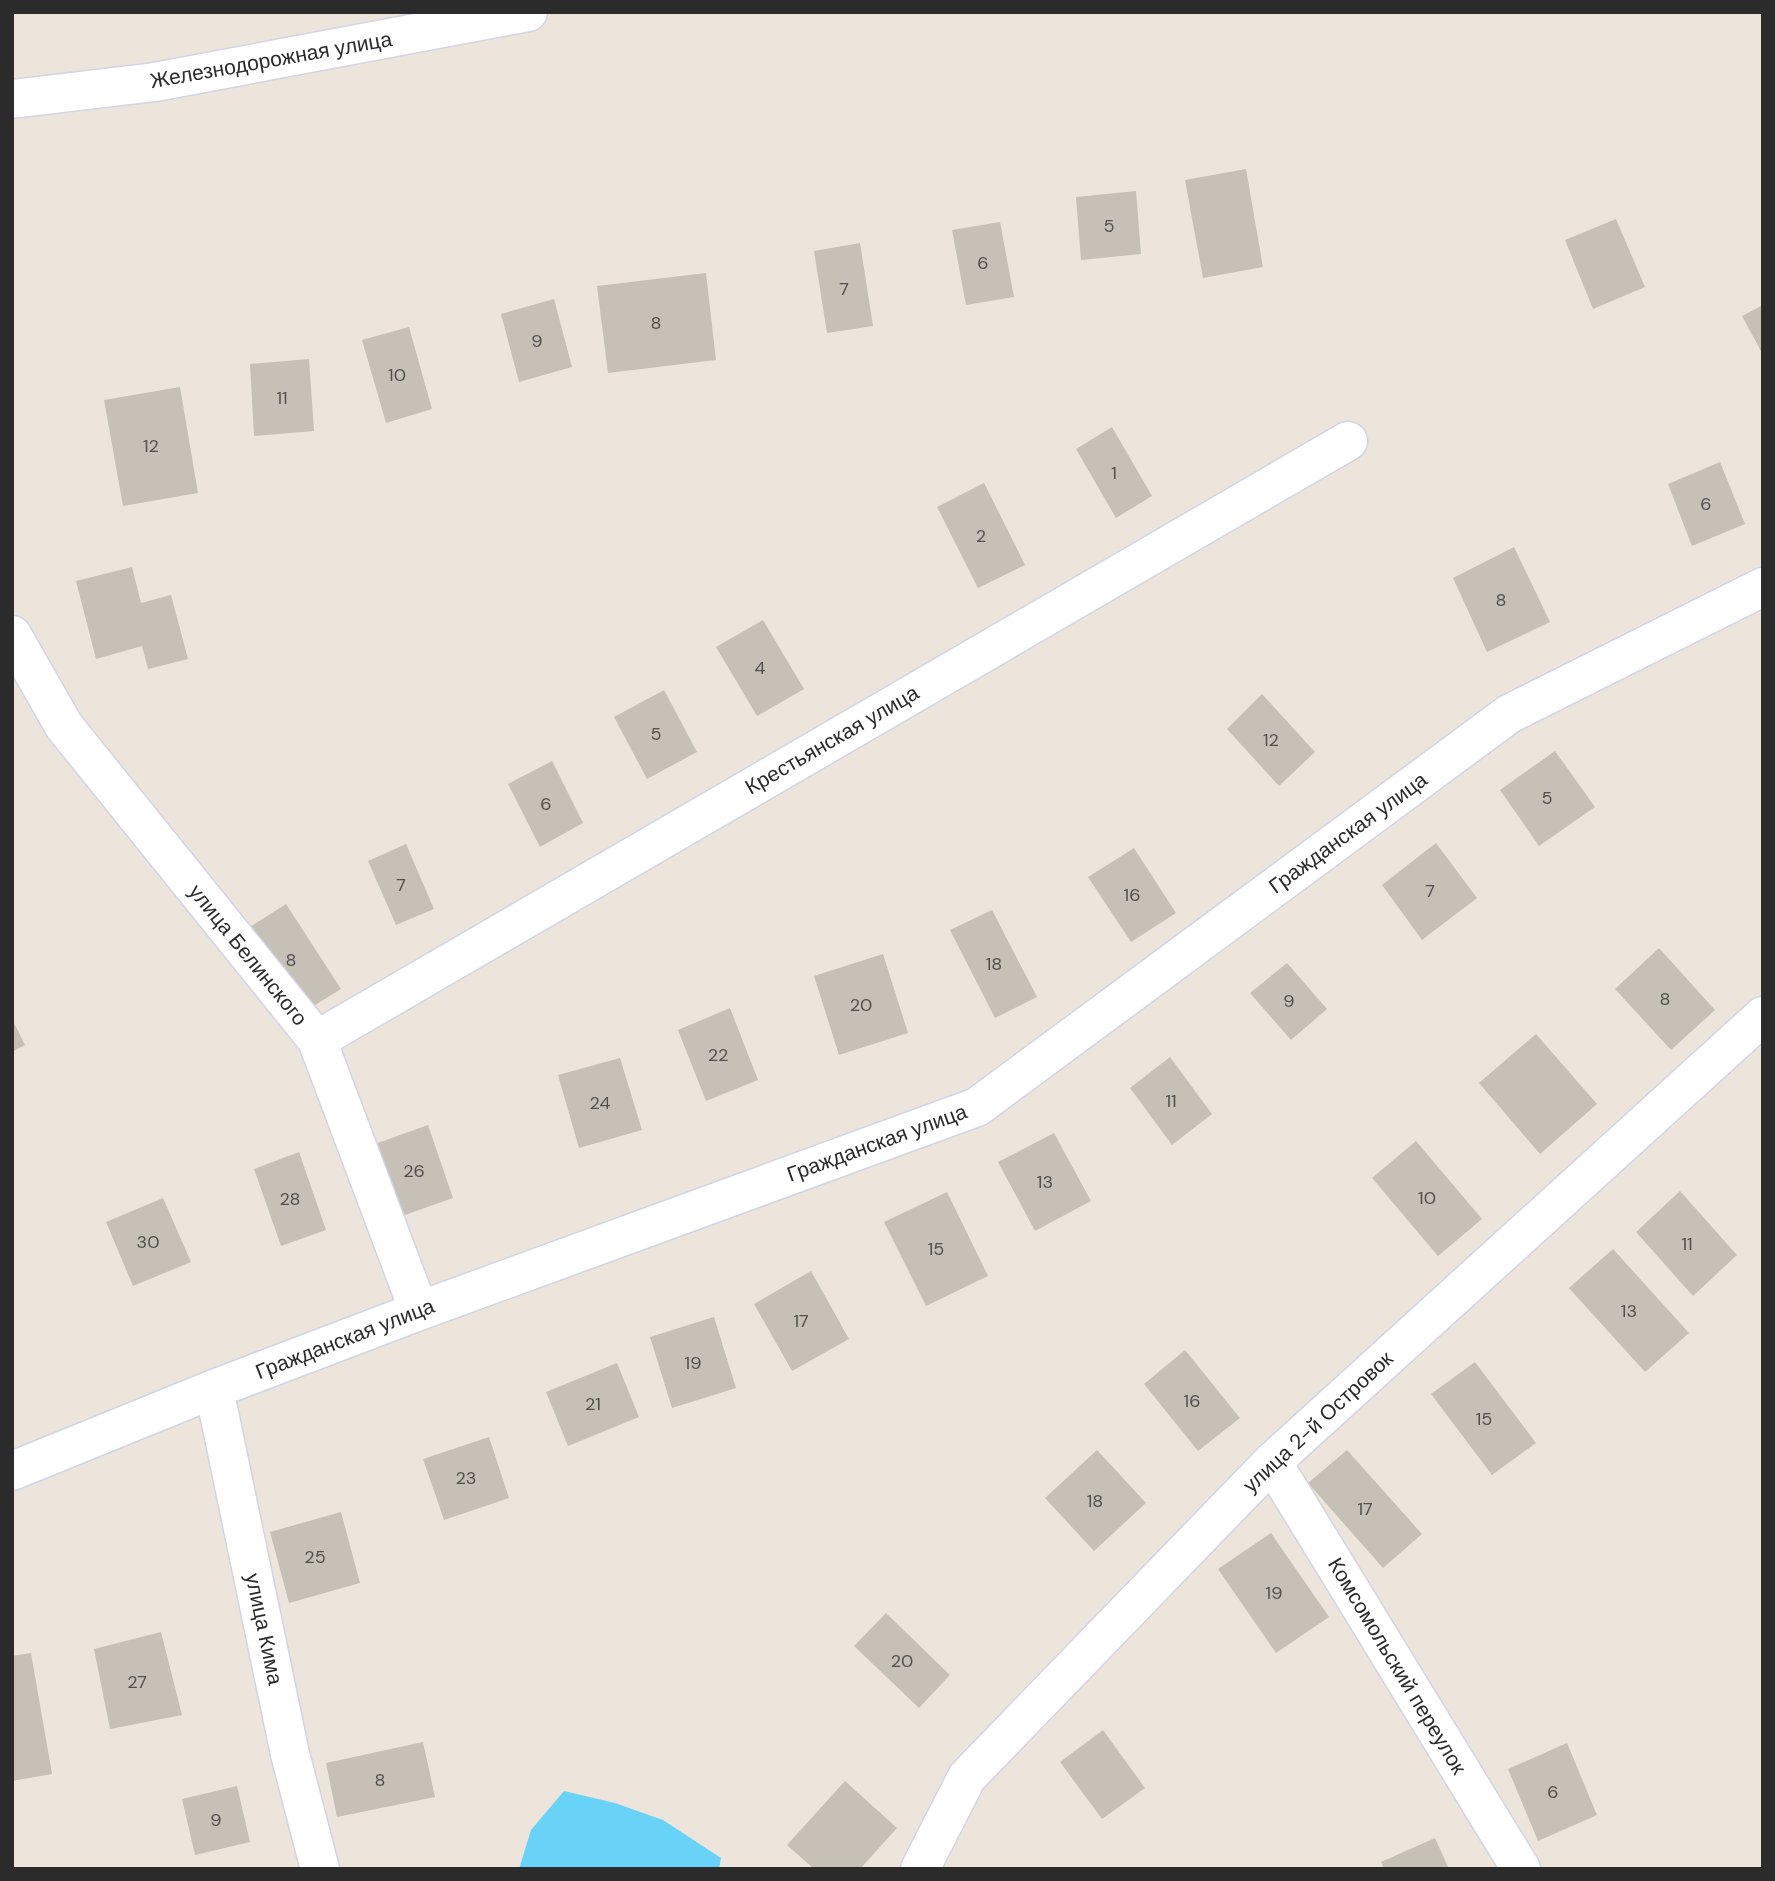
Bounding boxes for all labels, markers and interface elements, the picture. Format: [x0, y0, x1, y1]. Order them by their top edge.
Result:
street label: Железнодорожная улица [148, 25, 394, 95]
house number: 5 [1104, 214, 1114, 238]
house number: 6 [977, 251, 989, 275]
house number: 7 [839, 277, 849, 301]
house number: 8 [651, 311, 661, 335]
house number: 9 [531, 329, 543, 353]
house number: 10 [388, 363, 406, 387]
house number: 11 [276, 386, 288, 410]
house number: 12 [143, 434, 159, 458]
house number: 1 [1111, 461, 1117, 485]
house number: 6 [1700, 492, 1712, 516]
house number: 2 [976, 524, 986, 548]
house number: 8 [1496, 588, 1506, 612]
house number: 4 [755, 656, 766, 680]
street label: Крестьянская улица [740, 679, 924, 801]
house number: 5 [651, 722, 661, 746]
house number: 12 [1263, 728, 1279, 752]
street label: Гражданская улица [1263, 766, 1433, 900]
house number: 5 [1542, 786, 1552, 810]
house number: 6 [540, 792, 552, 816]
house number: 7 [396, 873, 406, 897]
street label: улица Белинского [182, 879, 314, 1031]
house number: 7 [1425, 879, 1435, 903]
house number: 16 [1124, 883, 1140, 907]
house number: 8 [286, 948, 296, 972]
house number: 18 [986, 952, 1002, 976]
house number: 8 [1660, 987, 1670, 1011]
house number: 9 [1283, 989, 1295, 1013]
house number: 20 [850, 993, 872, 1017]
house number: 22 [708, 1043, 728, 1067]
house number: 11 [1165, 1089, 1177, 1113]
house number: 24 [590, 1091, 611, 1115]
street label: Гражданская улица [783, 1097, 971, 1189]
house number: 26 [403, 1159, 425, 1183]
house number: 13 [1037, 1170, 1053, 1194]
house number: 10 [1418, 1186, 1436, 1210]
house number: 28 [279, 1187, 301, 1211]
house number: 30 [137, 1230, 159, 1254]
house number: 11 [1681, 1232, 1693, 1256]
house number: 15 [928, 1237, 944, 1261]
street label: Гражданская улица [251, 1292, 439, 1386]
house number: 13 [1621, 1299, 1637, 1323]
house number: 17 [793, 1309, 809, 1333]
street label: улица 2-й Островок [1237, 1344, 1400, 1499]
house number: 19 [685, 1351, 701, 1375]
house number: 16 [1184, 1389, 1200, 1413]
house number: 21 [585, 1392, 601, 1416]
house number: 15 [1476, 1407, 1492, 1431]
house number: 23 [455, 1466, 477, 1490]
house number: 18 [1087, 1489, 1103, 1513]
house number: 17 [1357, 1497, 1373, 1521]
house number: 25 [304, 1545, 326, 1569]
street label: Комсомольский переулок [1321, 1553, 1473, 1780]
street label: улица Кима [239, 1571, 290, 1688]
house number: 19 [1266, 1581, 1282, 1605]
house number: 20 [891, 1649, 913, 1673]
house number: 27 [127, 1670, 147, 1694]
house number: 8 [375, 1768, 385, 1792]
house number: 6 [1547, 1780, 1559, 1804]
house number: 9 [210, 1808, 222, 1832]

